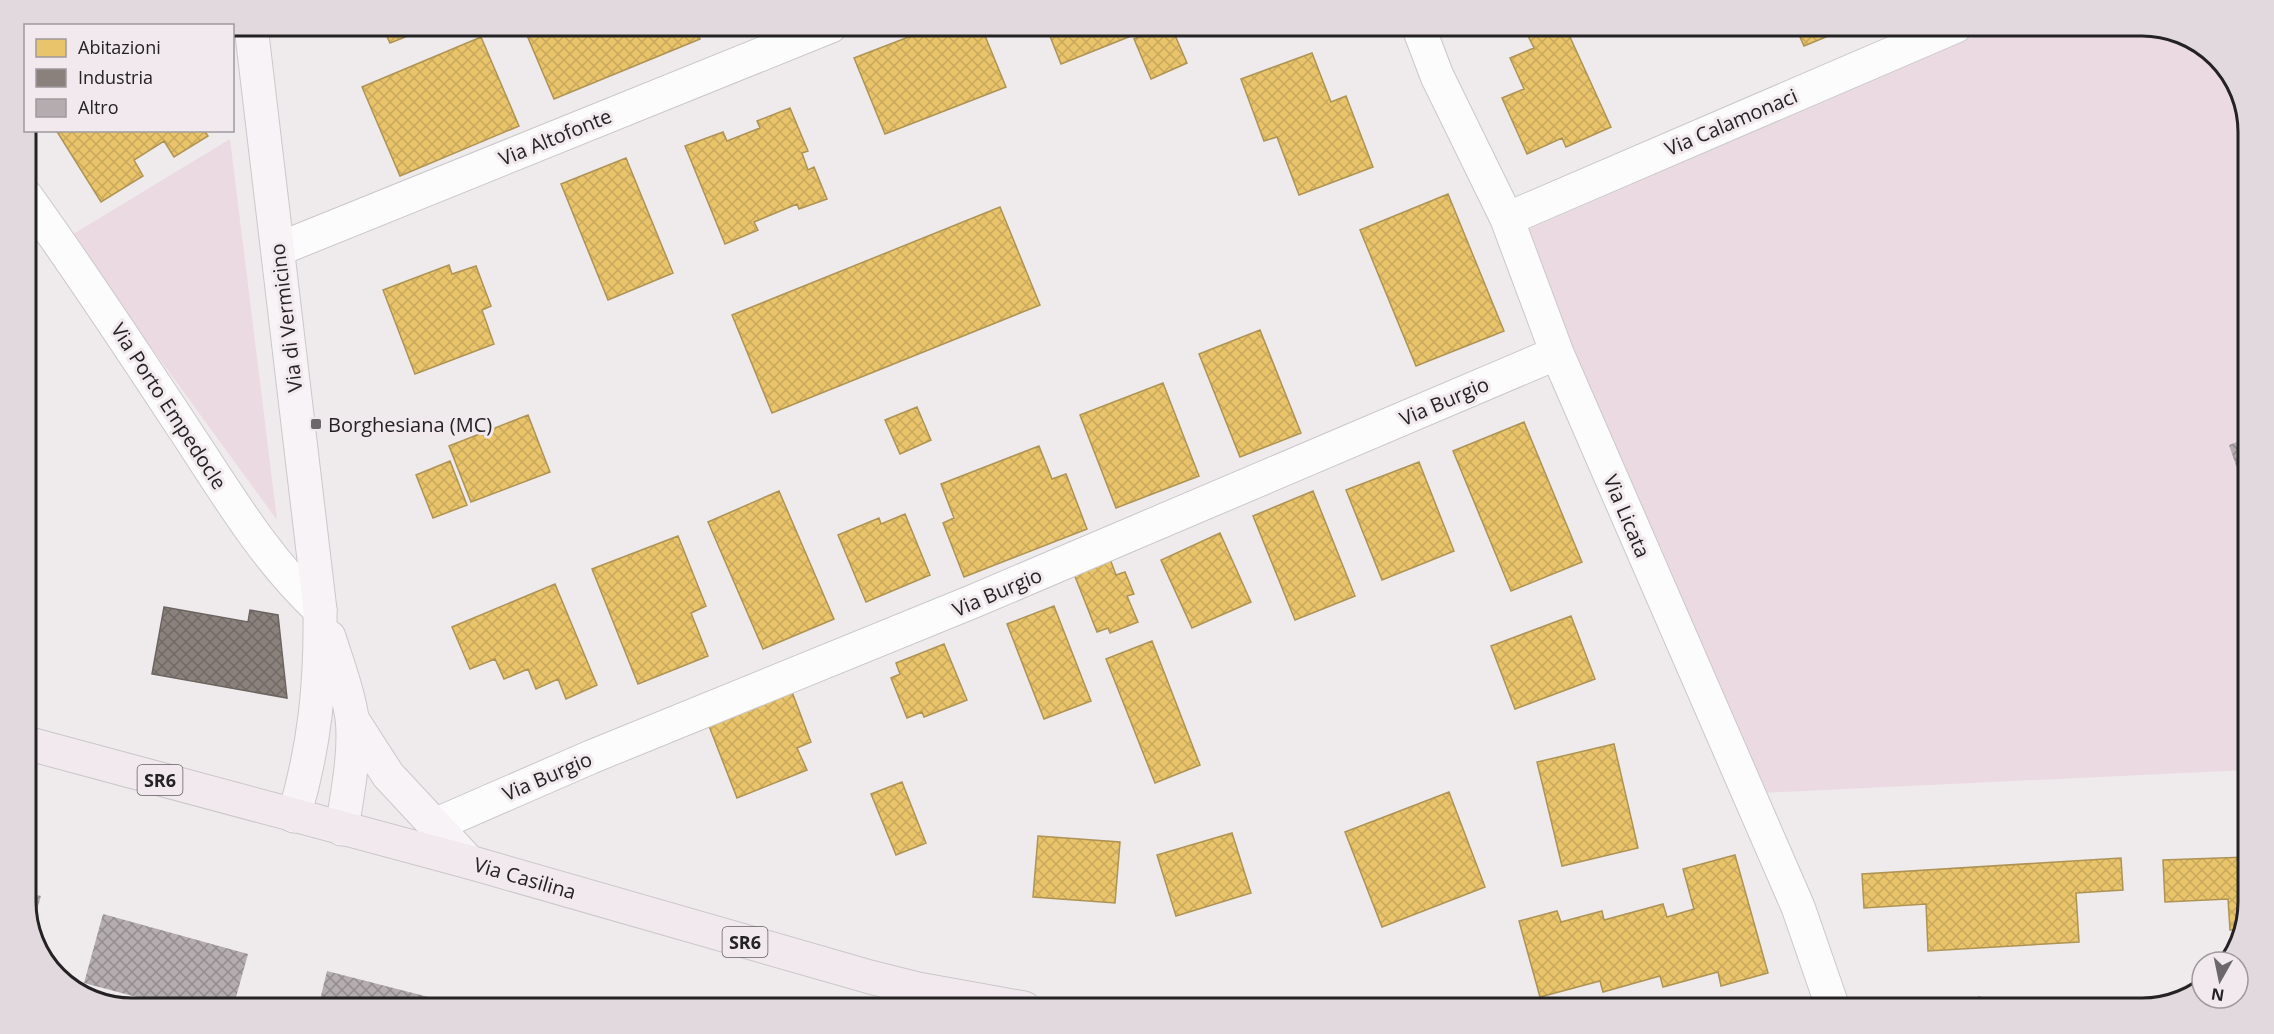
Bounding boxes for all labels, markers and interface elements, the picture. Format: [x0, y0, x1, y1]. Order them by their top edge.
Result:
legend [24, 24, 234, 132]
text: Abitazioni [78, 35, 161, 59]
text: Industria [78, 65, 153, 89]
street label: Via Calamonaci [1660, 82, 1802, 162]
text: Altro [78, 95, 119, 119]
street label: Via Altofonte [495, 102, 615, 172]
street label: Via di Vermicino [263, 242, 309, 394]
street label: Via Porto Empedocle [105, 318, 233, 494]
street label: Via Burgio [1395, 370, 1493, 432]
place label: Borghesiana (MC) [328, 411, 492, 438]
marker: Borghesiana (MC) [309, 417, 323, 431]
street label: Via Licata [1597, 470, 1657, 562]
street label: Via Burgio [948, 561, 1046, 623]
street label: Via Burgio [498, 745, 596, 807]
road number: SR6 [138, 765, 182, 795]
street label: Via Casilina [471, 851, 579, 905]
road number: SR6 [722, 927, 768, 957]
north arrow [2190, 950, 2250, 1010]
text: N [2210, 983, 2226, 1007]

